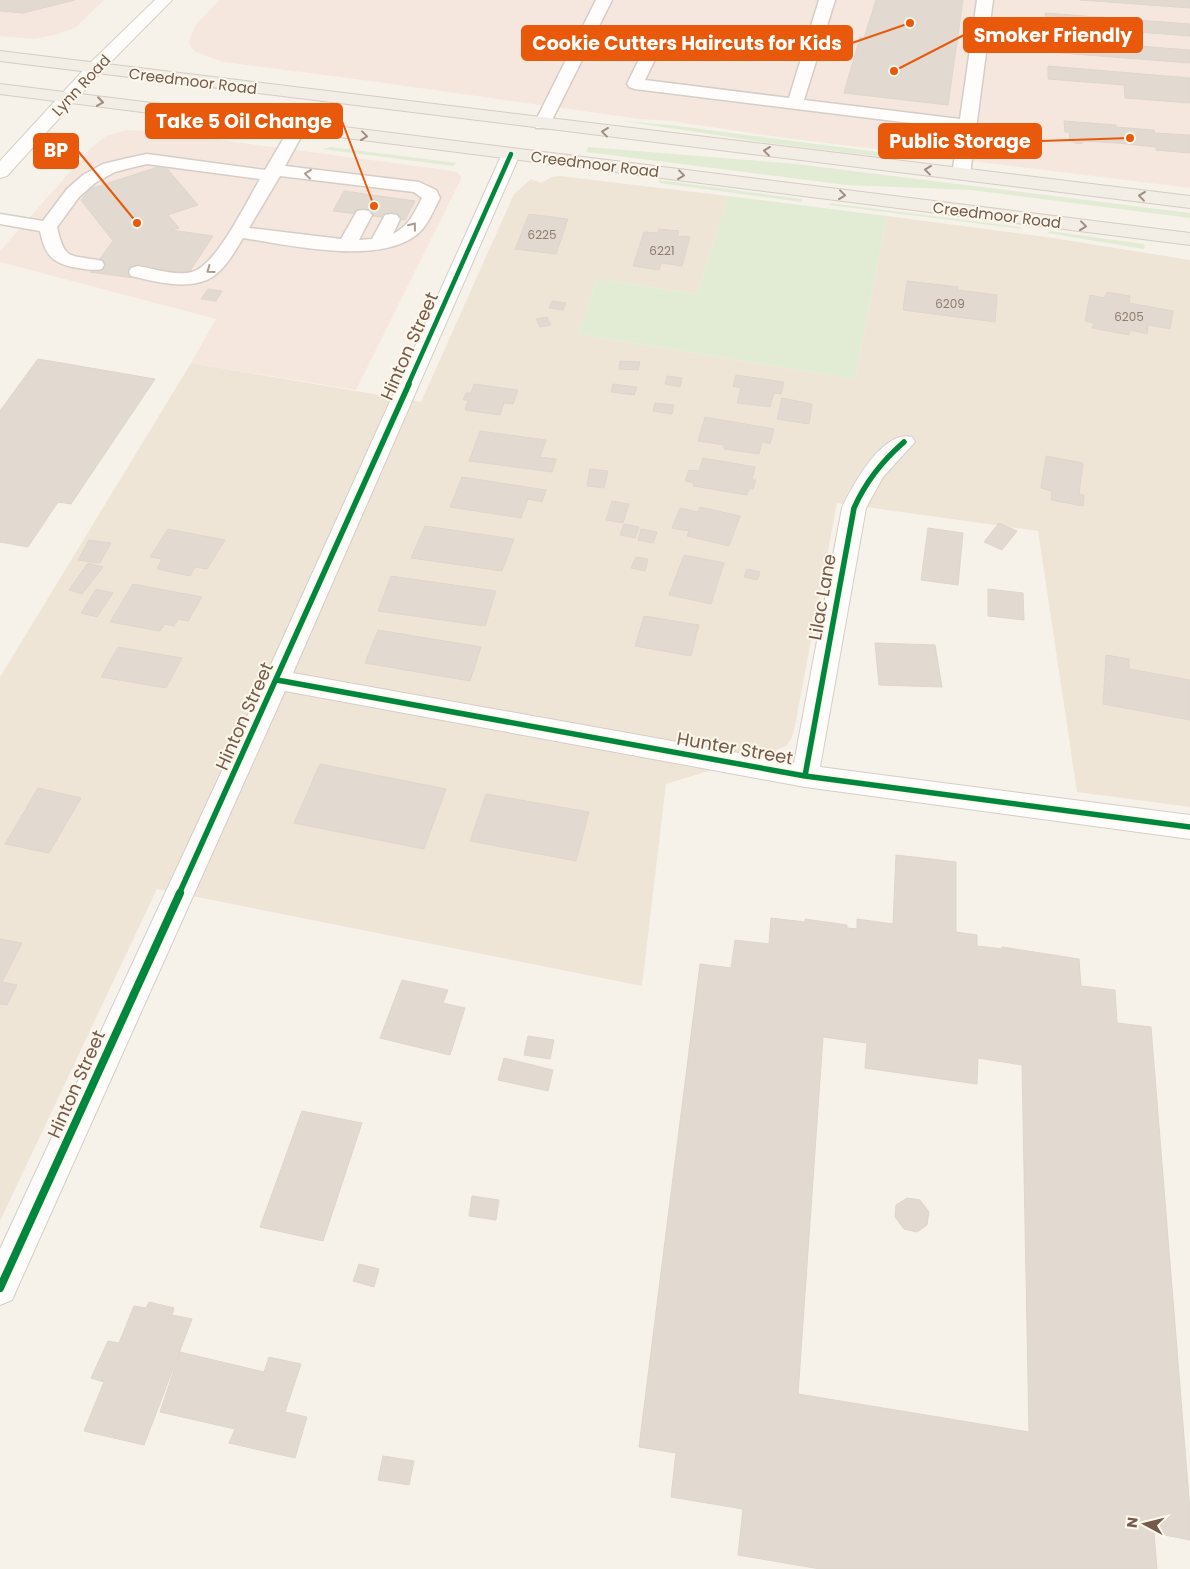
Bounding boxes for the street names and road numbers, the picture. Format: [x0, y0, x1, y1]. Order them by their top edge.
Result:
street label: Lynn Road [47, 50, 115, 120]
street label: Creedmoor Road [128, 63, 258, 99]
street label: Creedmoor Road [530, 146, 660, 182]
street label: Creedmoor Road [932, 197, 1062, 233]
street label: Hinton Street [374, 288, 444, 404]
street label: Lilac Lane [802, 552, 842, 642]
street label: Hinton Street [209, 658, 279, 774]
street label: Hunter Street [675, 725, 795, 771]
street label: Hinton Street [41, 1026, 111, 1142]

